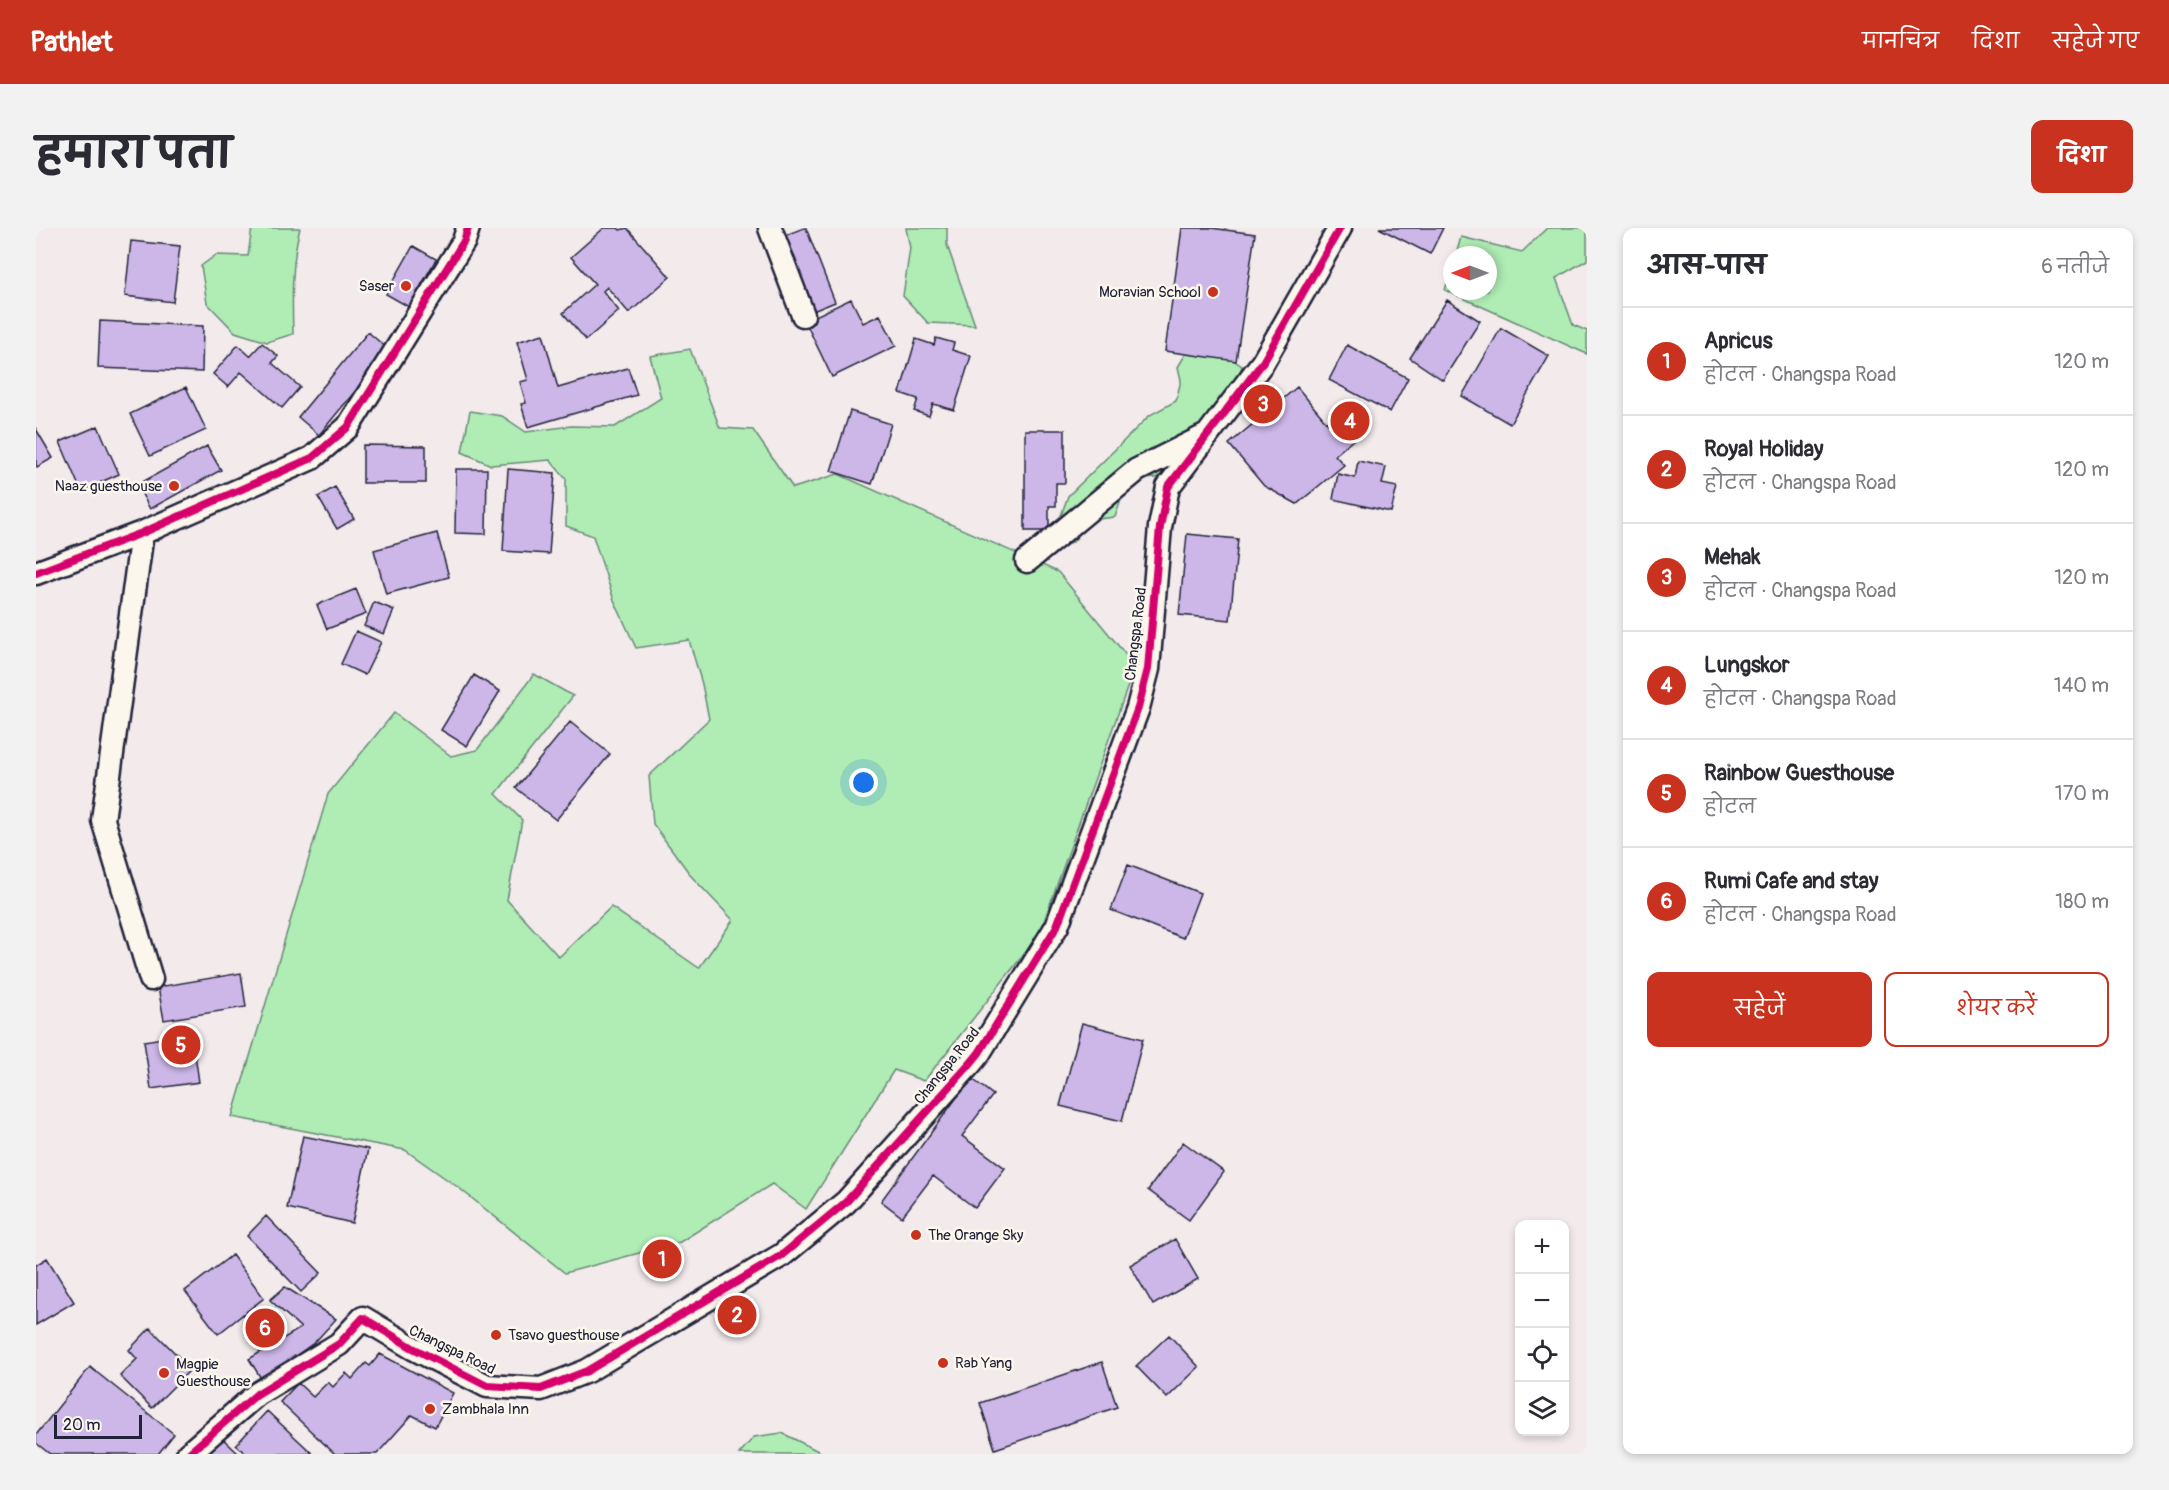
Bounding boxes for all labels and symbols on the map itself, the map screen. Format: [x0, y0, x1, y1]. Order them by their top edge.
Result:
north arrow [1443, 246, 1497, 300]
place label: Saser [359, 277, 395, 296]
marker: Saser [399, 279, 413, 293]
place label: Moravian School [1099, 283, 1201, 302]
marker: Moravian School [1206, 285, 1220, 299]
pin: 3 [1244, 382, 1282, 426]
pin: 4 [1330, 398, 1370, 444]
place label: Naaz guesthouse [55, 477, 163, 496]
marker: Naaz guesthouse [167, 479, 181, 493]
street label: Changspa Road [1121, 586, 1151, 682]
your location [849, 768, 878, 797]
pin: 5 [162, 1022, 200, 1068]
street label: Changspa Road [910, 1024, 984, 1108]
place label: The Orange Sky [928, 1226, 1024, 1245]
marker: The Orange Sky [909, 1228, 923, 1242]
pin: 1 [642, 1236, 682, 1282]
pin: 2 [718, 1292, 756, 1338]
pin: 6 [246, 1306, 284, 1350]
street label: Changspa Road [406, 1321, 498, 1379]
place label: Tsavo guesthouse [508, 1326, 620, 1345]
marker: Tsavo guesthouse [489, 1328, 503, 1342]
place label: Rab Yang [955, 1354, 1012, 1373]
place label: Magpie Guesthouse [176, 1355, 251, 1391]
marker: Rab Yang [936, 1356, 950, 1370]
marker: Magpie Guesthouse [157, 1366, 171, 1380]
place label: Zambhala Inn [442, 1400, 529, 1419]
marker: Zambhala Inn [423, 1402, 437, 1416]
scale bar [54, 1412, 142, 1440]

